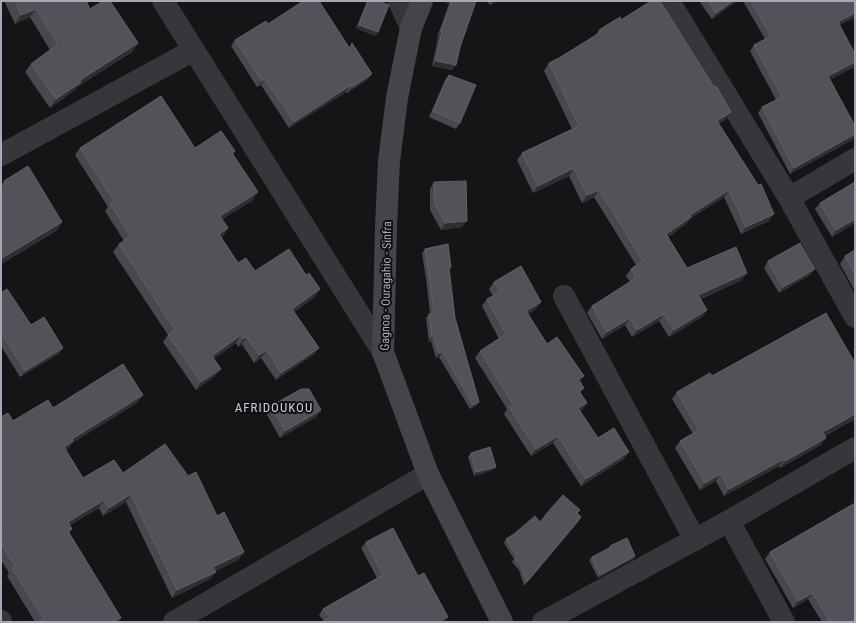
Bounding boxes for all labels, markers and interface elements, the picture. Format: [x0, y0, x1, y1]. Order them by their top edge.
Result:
street label: Gagnoa - Ouragahio - Sinfra [378, 221, 394, 351]
district label: AFRIDOUKOU [235, 400, 313, 415]

